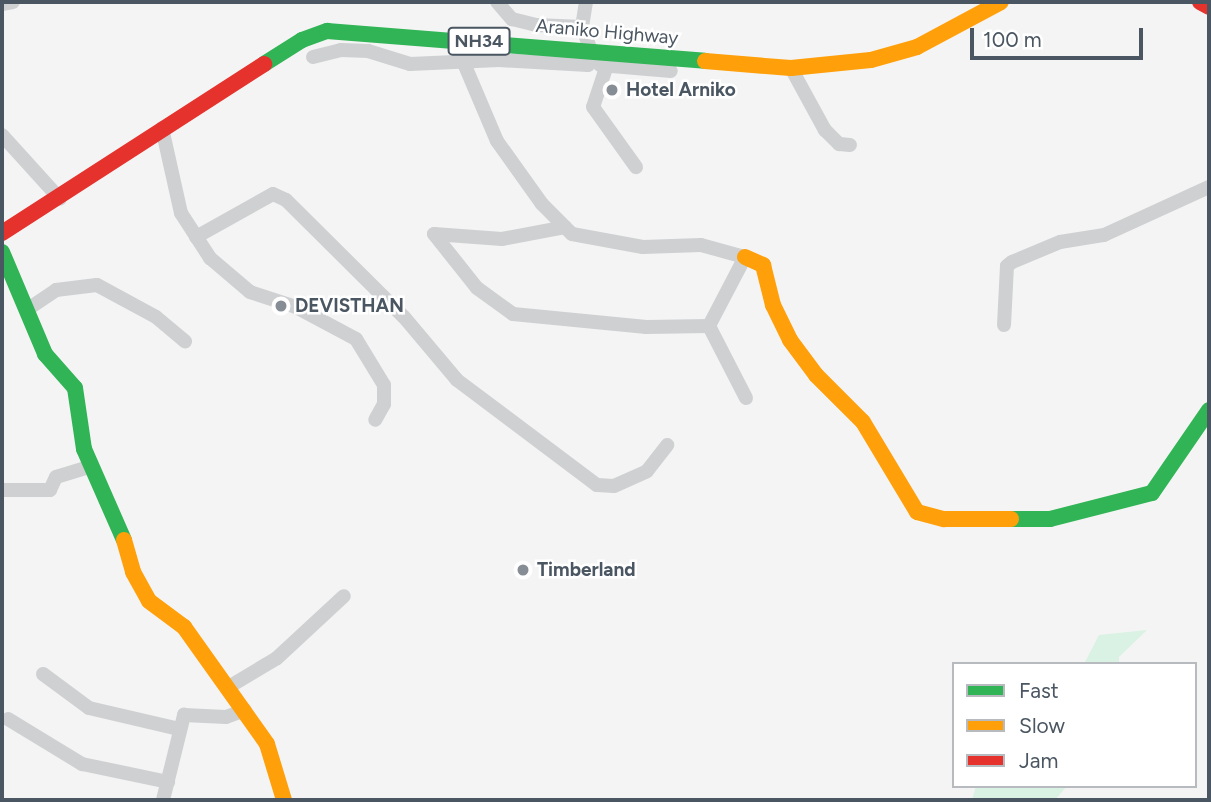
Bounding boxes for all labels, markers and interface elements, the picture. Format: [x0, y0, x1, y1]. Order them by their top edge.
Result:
street label: Araniko Highway [535, 14, 679, 50]
scale bar [973, 14, 1146, 58]
road number: NH34 [448, 26, 510, 56]
text: 100 m [983, 27, 1042, 52]
place label: Hotel Arniko [626, 79, 736, 101]
marker: Hotel Arniko [604, 82, 620, 98]
place label: DEVISTHAN [295, 295, 404, 317]
marker: DEVISTHAN [273, 298, 289, 314]
place label: Timberland [537, 559, 636, 581]
marker: Timberland [515, 562, 531, 578]
legend [952, 662, 1197, 788]
text: Fast [1019, 678, 1059, 703]
text: Slow [1019, 713, 1065, 738]
text: Jam [1019, 748, 1058, 773]

